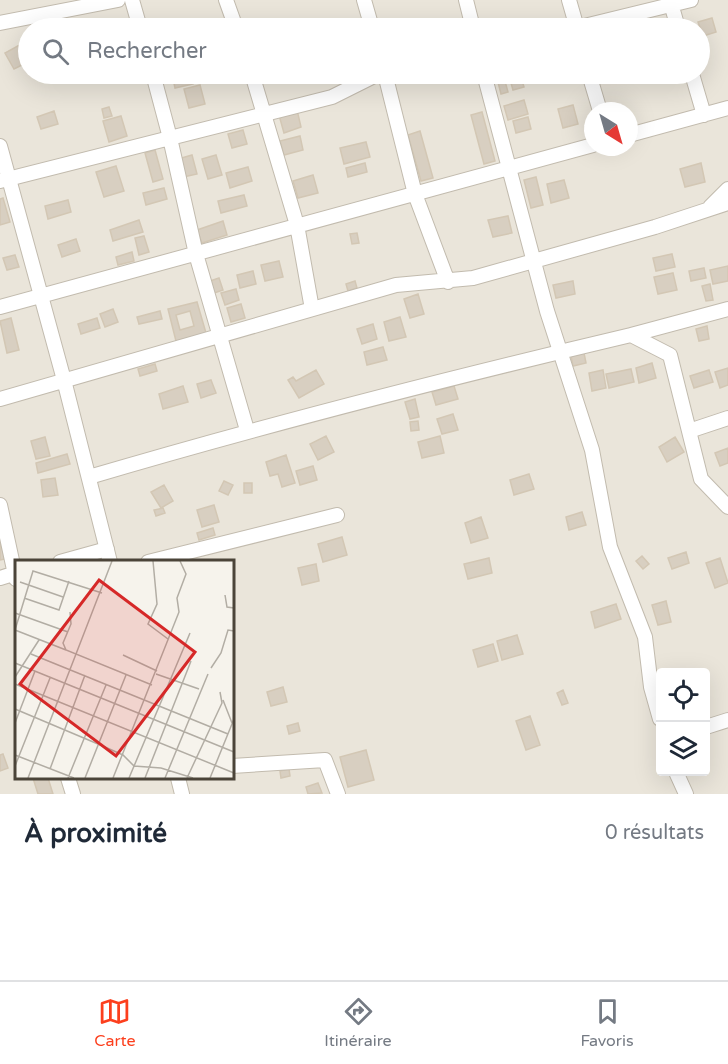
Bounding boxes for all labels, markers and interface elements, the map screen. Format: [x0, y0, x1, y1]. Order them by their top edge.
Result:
search box [18, 18, 710, 84]
icon: search [39, 35, 72, 68]
text: Rechercher [87, 38, 207, 64]
north arrow [584, 102, 638, 156]
inset map [15, 560, 234, 779]
map controls [656, 668, 710, 776]
button: locate [656, 668, 710, 722]
button: layers [656, 722, 710, 776]
text: À proximité [24, 818, 167, 849]
text: 0 résultats [605, 821, 704, 845]
tab: Carte [94, 995, 136, 1051]
tab: Itinéraire [324, 995, 392, 1051]
tab: Favoris [580, 995, 634, 1051]

